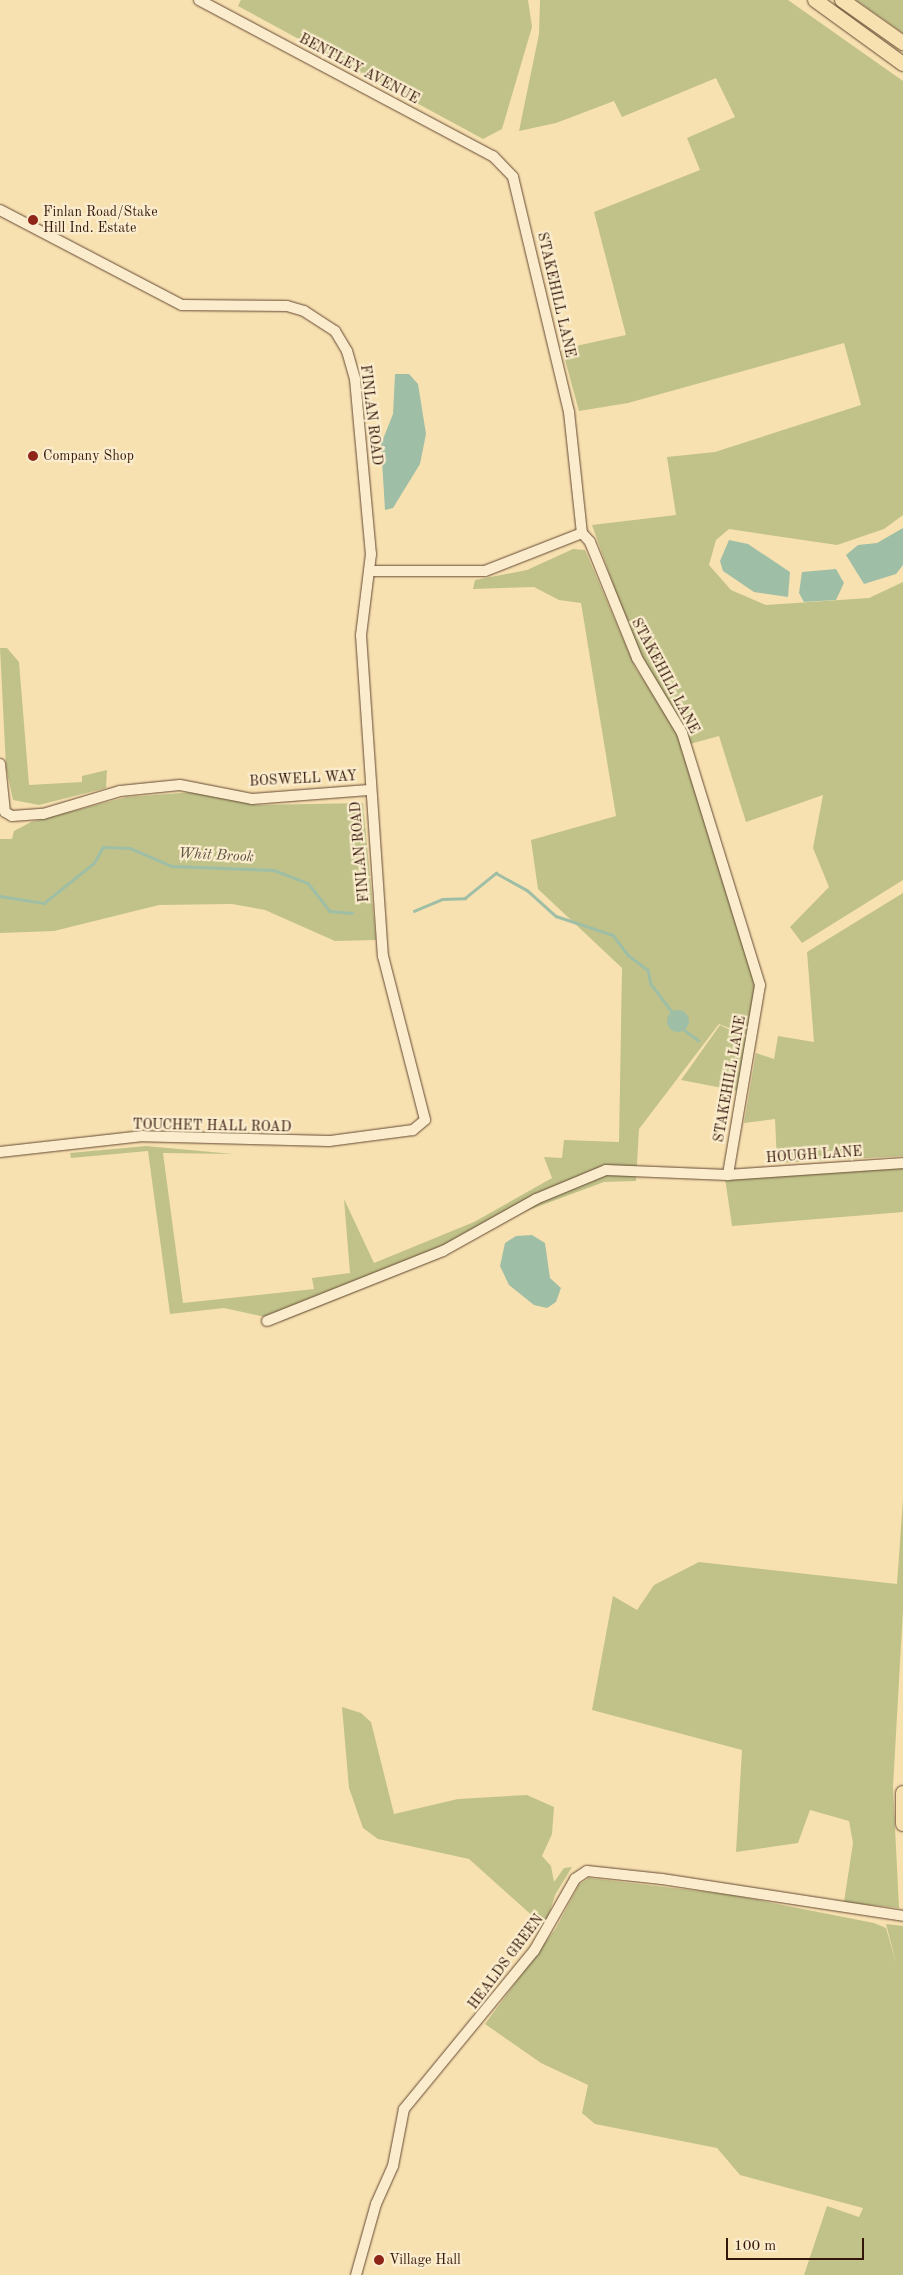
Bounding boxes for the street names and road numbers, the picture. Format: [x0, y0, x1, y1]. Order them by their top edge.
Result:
street label: BENTLEY AVENUE [296, 30, 422, 108]
street label: STAKEHILL LANE [533, 231, 579, 359]
street label: FINLAN ROAD [356, 364, 386, 466]
street label: STAKEHILL LANE [627, 615, 703, 737]
street label: BOSWELL WAY [249, 768, 357, 790]
street label: FINLAN ROAD [347, 801, 373, 903]
street label: STAKEHILL LANE [711, 1014, 749, 1144]
street label: TOUCHET HALL ROAD [132, 1116, 292, 1136]
street label: HOUGH LANE [765, 1143, 863, 1167]
street label: HEALDS GREEN [465, 1911, 547, 2013]

